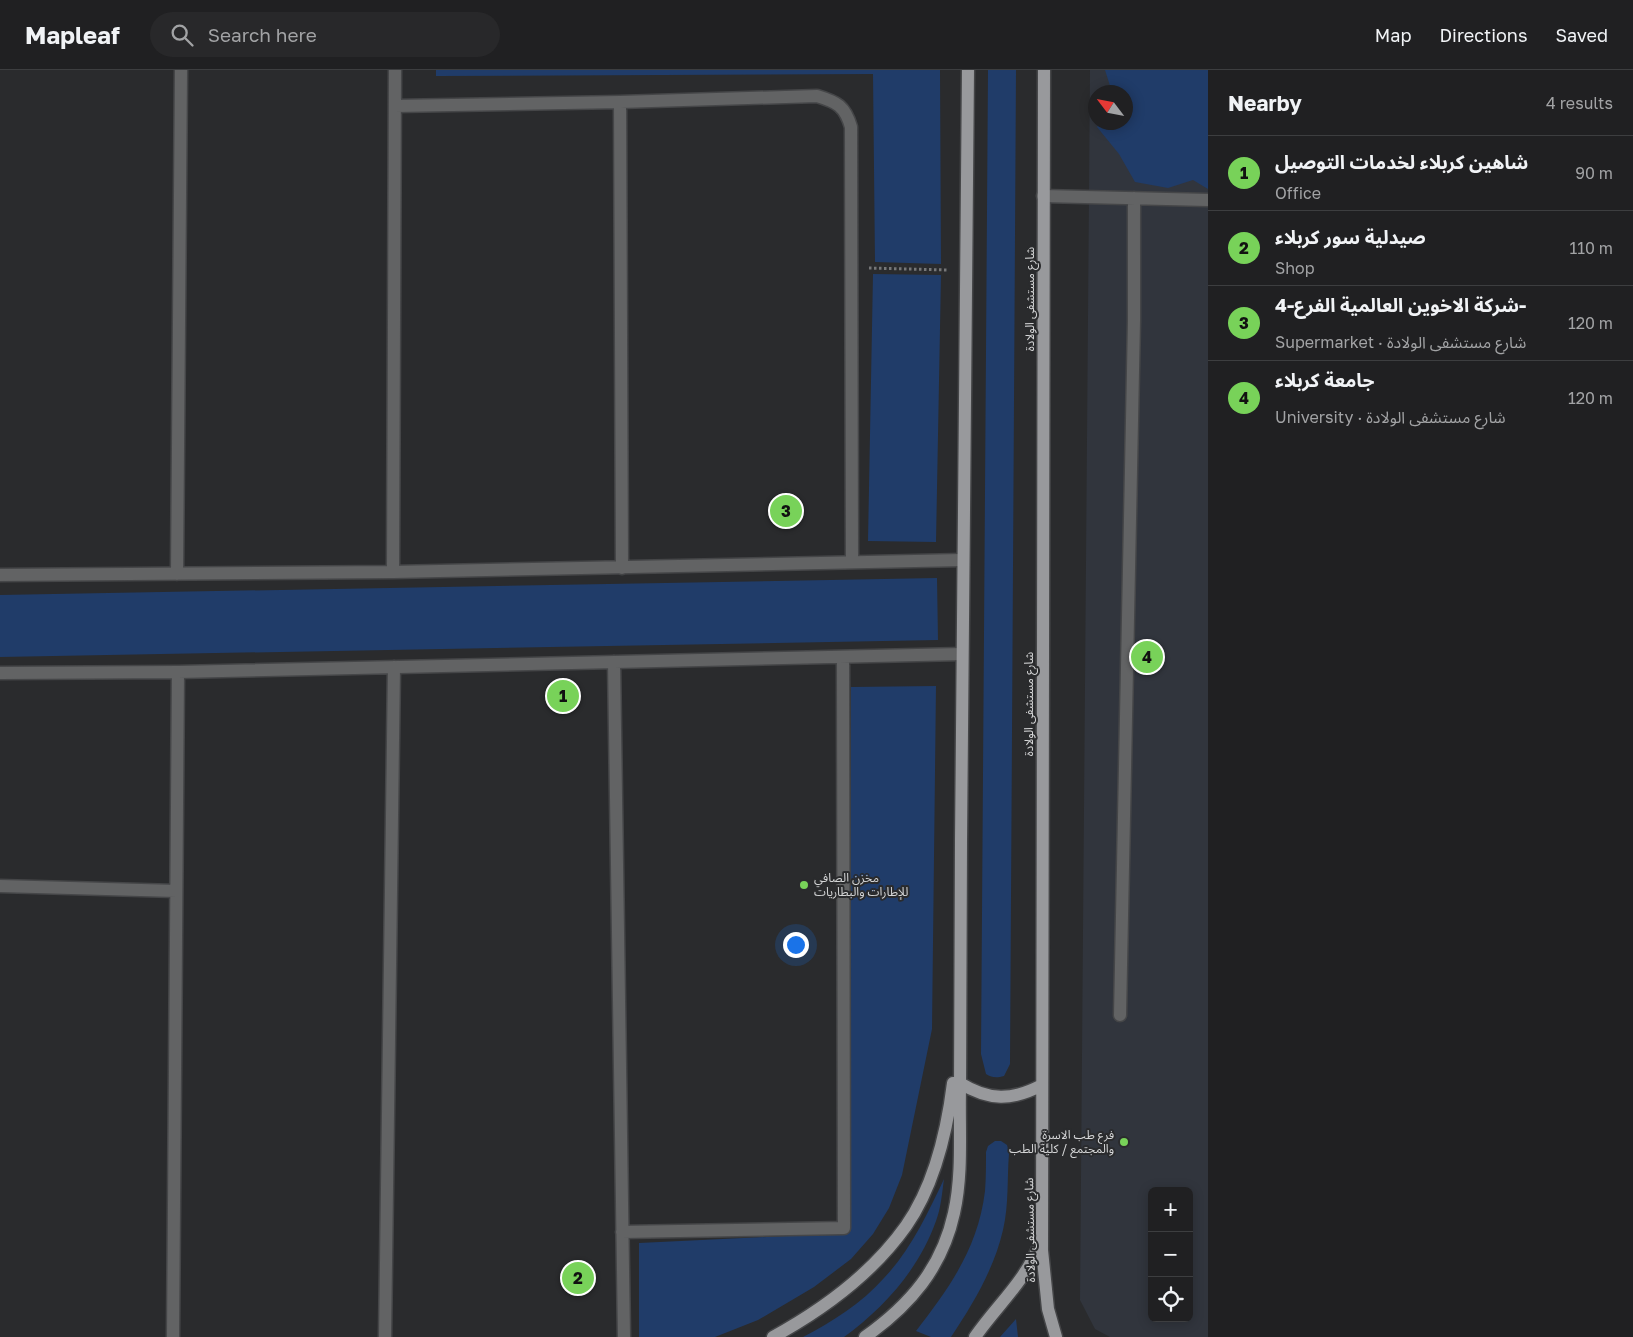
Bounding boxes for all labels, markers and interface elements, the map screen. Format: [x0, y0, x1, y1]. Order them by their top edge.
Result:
search box [150, 12, 500, 57]
text: Mapleaf [25, 20, 120, 49]
icon: search [168, 21, 196, 49]
text: Search here [208, 23, 317, 46]
text: Map [1375, 24, 1411, 46]
text: Directions [1439, 24, 1527, 46]
text: Saved [1555, 24, 1608, 46]
north arrow [1088, 85, 1133, 130]
text: Nearby [1228, 90, 1302, 116]
text: 4 results [1546, 93, 1613, 113]
text: شاهين كربلاء لخدمات التوصيل [1275, 150, 1528, 173]
text: 1 [1240, 163, 1248, 183]
text: 90 m [1575, 163, 1613, 183]
text: Office [1275, 183, 1321, 203]
text: صيدلية سور كربلاء [1275, 225, 1426, 248]
text: 2 [1239, 238, 1249, 258]
text: 110 m [1569, 238, 1613, 258]
street label: شارع مستشفى الولادة [1022, 247, 1039, 351]
text: Shop [1275, 258, 1315, 278]
text: شركة الاخوين العالمية الفرع-4- [1275, 293, 1526, 316]
text: 3 [1239, 313, 1249, 333]
text: 120 m [1568, 313, 1613, 333]
text: Supermarket · شارع مستشفى الولادة [1275, 332, 1526, 352]
text: جامعة كربلاء [1275, 368, 1374, 391]
text: 4 [1239, 388, 1249, 408]
text: 120 m [1568, 388, 1613, 408]
text: University · شارع مستشفى الولادة [1275, 407, 1506, 427]
pin: 3 [770, 492, 802, 530]
pin: 4 [1131, 638, 1163, 676]
street label: شارع مستشفى الولادة [1021, 652, 1038, 756]
pin: 1 [547, 677, 579, 715]
place label: مخزن الصافي للإطارات والبطاريات [814, 870, 908, 900]
marker: مخزن الصافي للإطارات والبطاريات [798, 879, 810, 891]
your location [783, 932, 809, 958]
place label: فرع طب الاسرة والمجتمع / كلية الطب [1009, 1127, 1114, 1158]
marker: فرع طب الاسرة والمجتمع / كلية الطب [1118, 1136, 1130, 1148]
street label: شارع مستشفى الولادة [1021, 1178, 1040, 1282]
map controls [1148, 1187, 1193, 1322]
button: + [1148, 1187, 1193, 1232]
button: − [1148, 1232, 1193, 1277]
pin: 2 [562, 1259, 594, 1297]
button: locate [1148, 1277, 1193, 1322]

